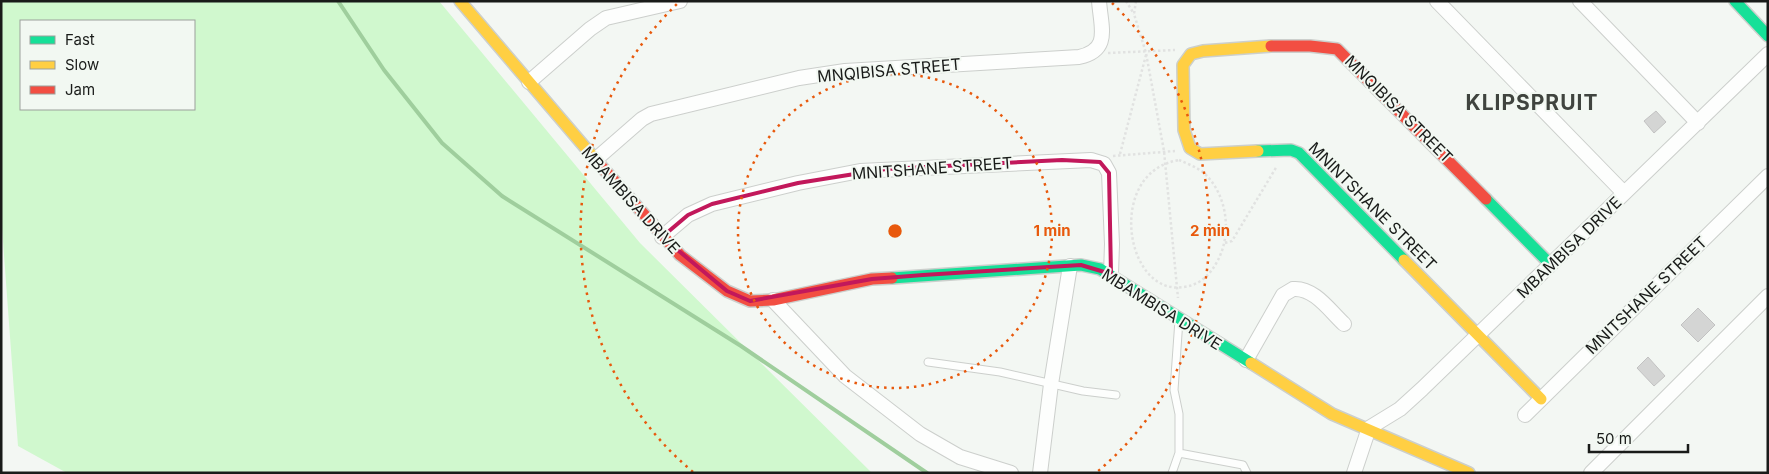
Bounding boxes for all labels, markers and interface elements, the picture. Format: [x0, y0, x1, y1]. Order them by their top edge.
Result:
legend [20, 20, 195, 110]
text: Fast [65, 30, 95, 49]
street label: MNQIBISA STREET [1341, 51, 1457, 167]
street label: MNQIBISA STREET [816, 54, 962, 86]
text: Slow [65, 55, 99, 74]
text: Jam [65, 80, 95, 99]
district label: KLIPSPRUIT [1466, 90, 1598, 115]
street label: MNINTSHANE STREET [1305, 138, 1441, 274]
street label: MBAMBISA DRIVE [577, 142, 685, 258]
street label: MNITSHANE STREET [851, 152, 1013, 184]
street label: MBAMBISA DRIVE [1512, 192, 1626, 302]
text: 1 min [1033, 221, 1071, 240]
text: 2 min [1190, 221, 1230, 240]
centre of rings [886, 222, 904, 240]
street label: MNITSHANE STREET [1581, 232, 1711, 358]
street label: MBAMBISA DRIVE [1098, 264, 1226, 354]
scale bar [1589, 422, 1688, 454]
text: 50 m [1596, 429, 1632, 448]

